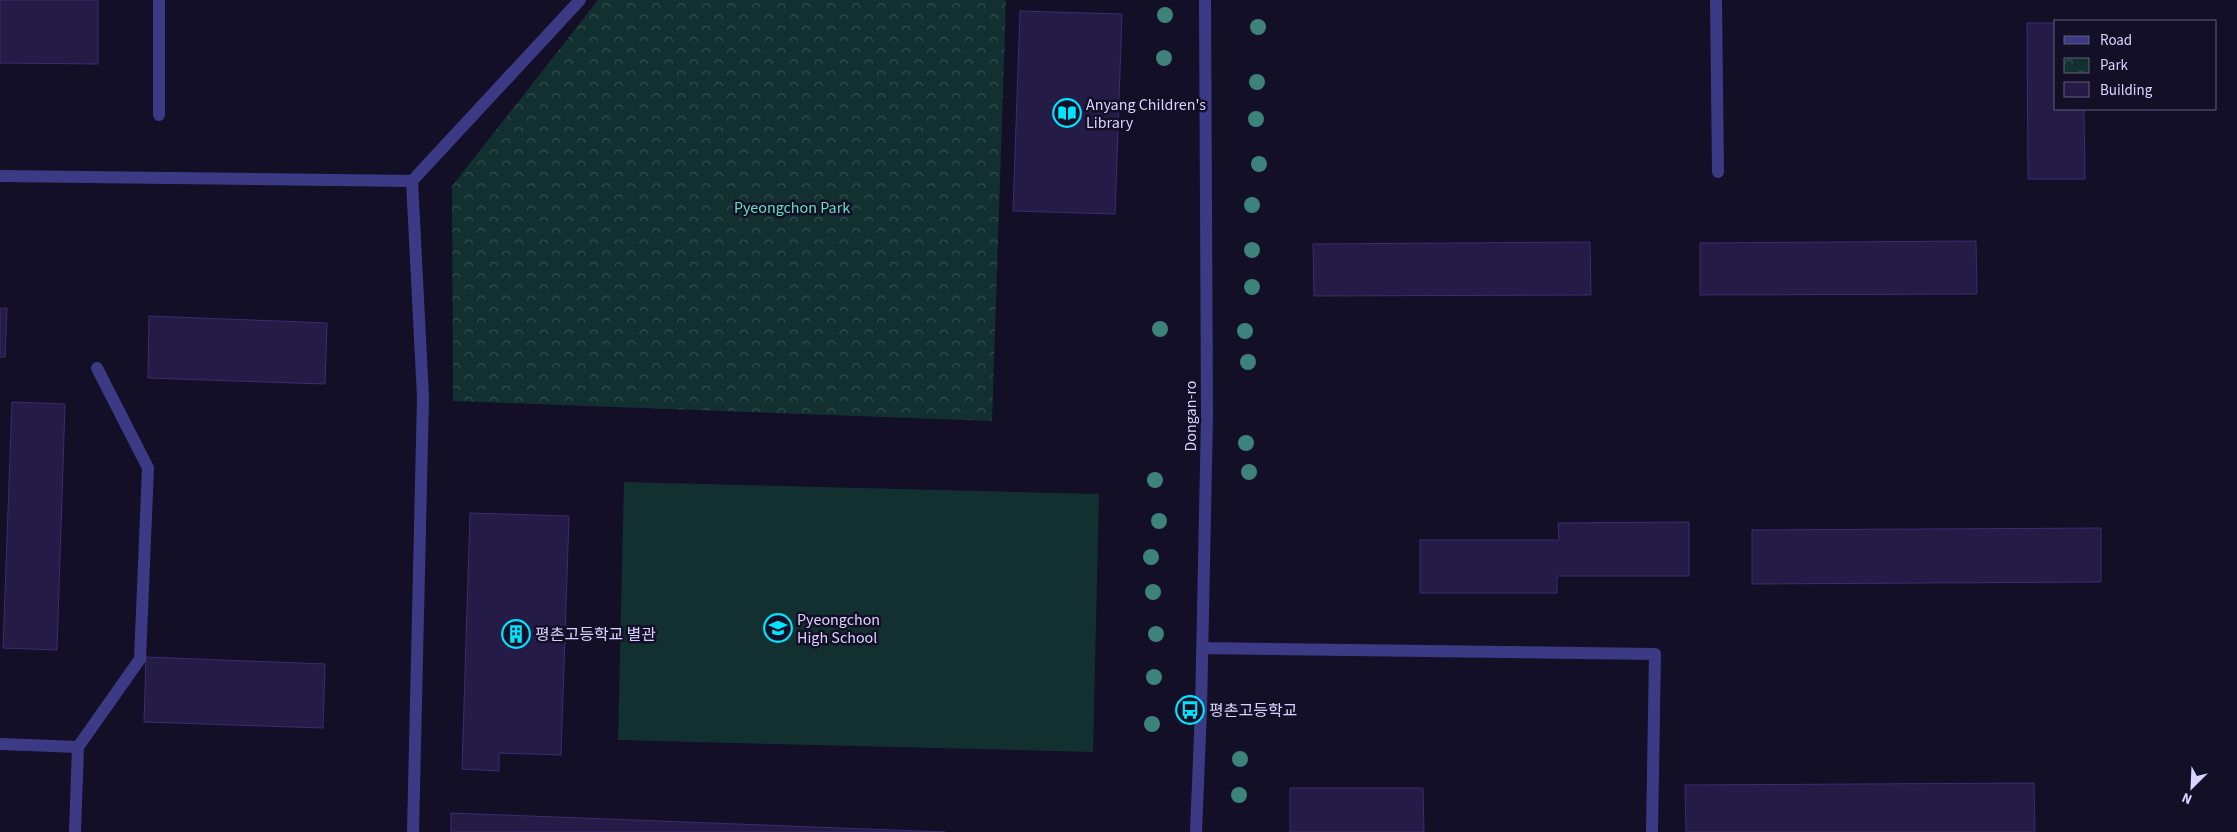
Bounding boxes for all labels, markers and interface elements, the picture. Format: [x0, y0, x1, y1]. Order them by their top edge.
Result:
legend [2054, 20, 2217, 110]
text: Road [2100, 30, 2132, 51]
text: Park [2100, 55, 2129, 76]
text: Building [2100, 80, 2153, 101]
place label: Anyang Children's Library [1086, 94, 1206, 134]
library icon: Anyang Children's Library [1052, 98, 1082, 128]
park label: Pyeongchon Park [734, 197, 850, 219]
street label: Dongan-ro [1180, 381, 1202, 451]
place label: Pyeongchon High School [797, 609, 880, 649]
school or university icon: Pyeongchon High School [763, 613, 793, 643]
building icon: 평촌고등학교 별관 [501, 619, 531, 649]
place label: 평촌고등학교 별관 [535, 624, 656, 646]
bus stop icon: 평촌고등학교 [1175, 695, 1205, 725]
place label: 평촌고등학교 [1209, 700, 1297, 722]
north arrow [2167, 762, 2217, 812]
text: N [2179, 787, 2195, 809]

